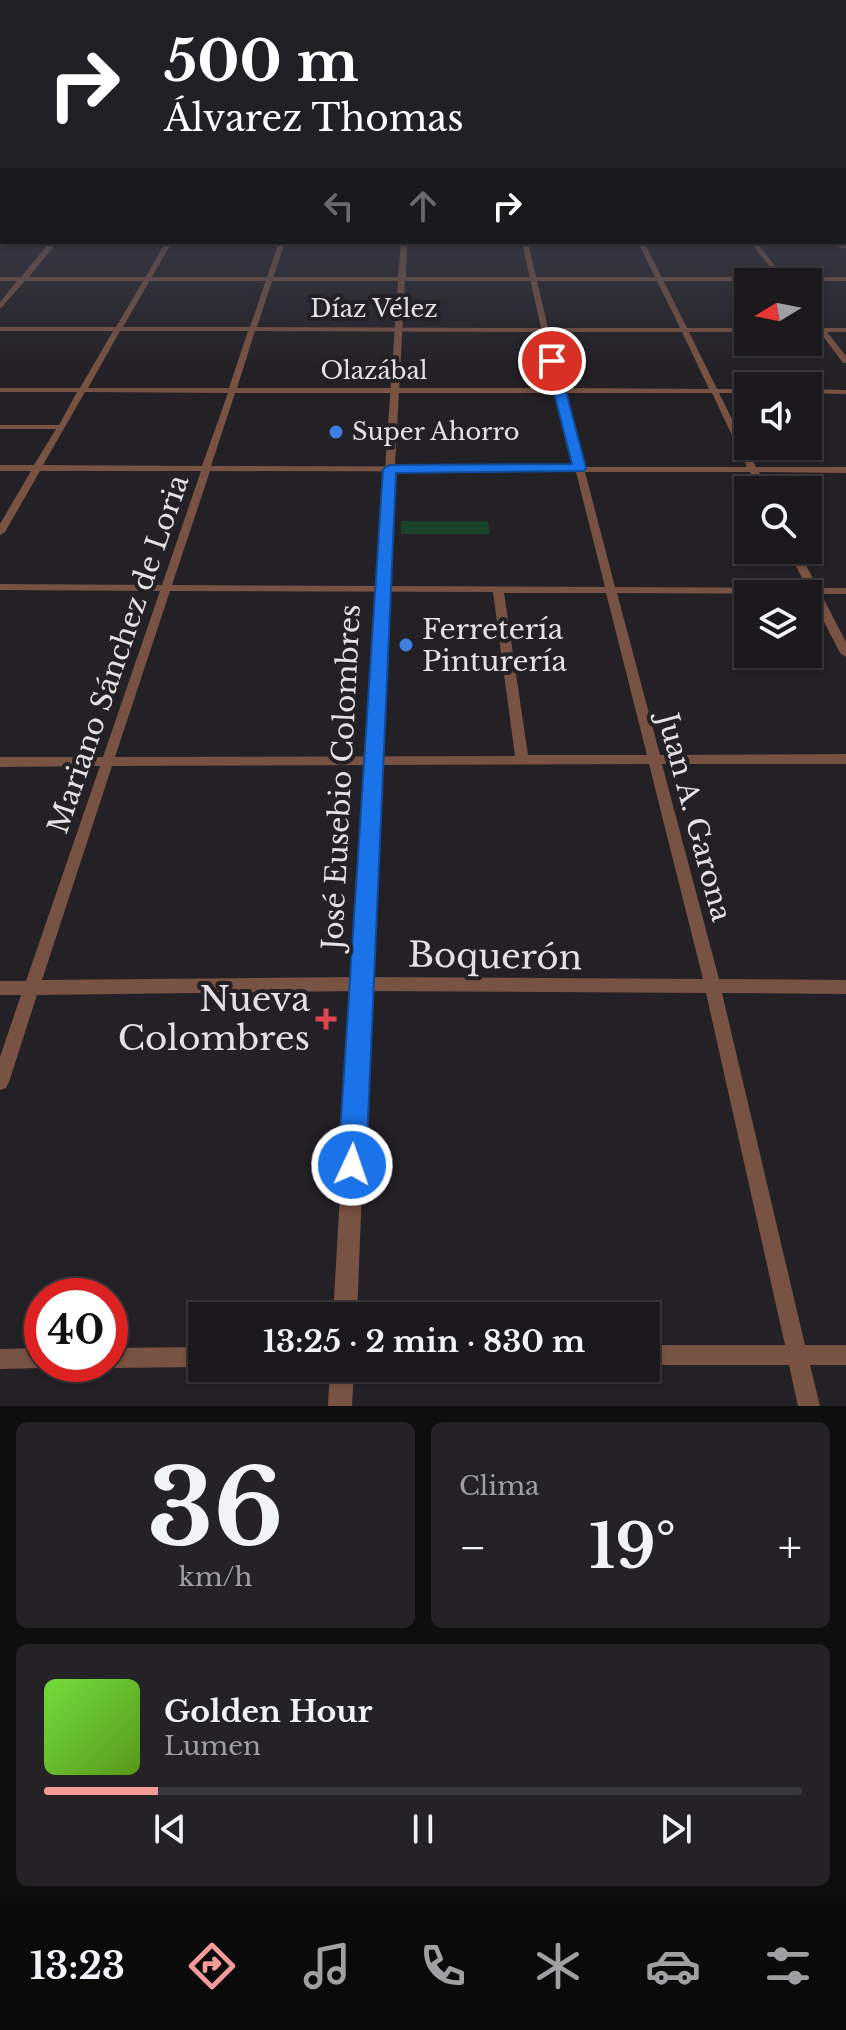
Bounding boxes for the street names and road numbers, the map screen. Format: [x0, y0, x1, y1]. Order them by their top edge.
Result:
street label: Díaz Vélez [310, 294, 438, 323]
street label: Olazábal [321, 356, 428, 385]
street label: Mariano Sánchez de Loria [41, 470, 197, 838]
street label: José Eusebio Colombres [315, 603, 368, 955]
street label: Juan A. Garona [649, 705, 739, 925]
street label: Boquerón [407, 933, 583, 979]

